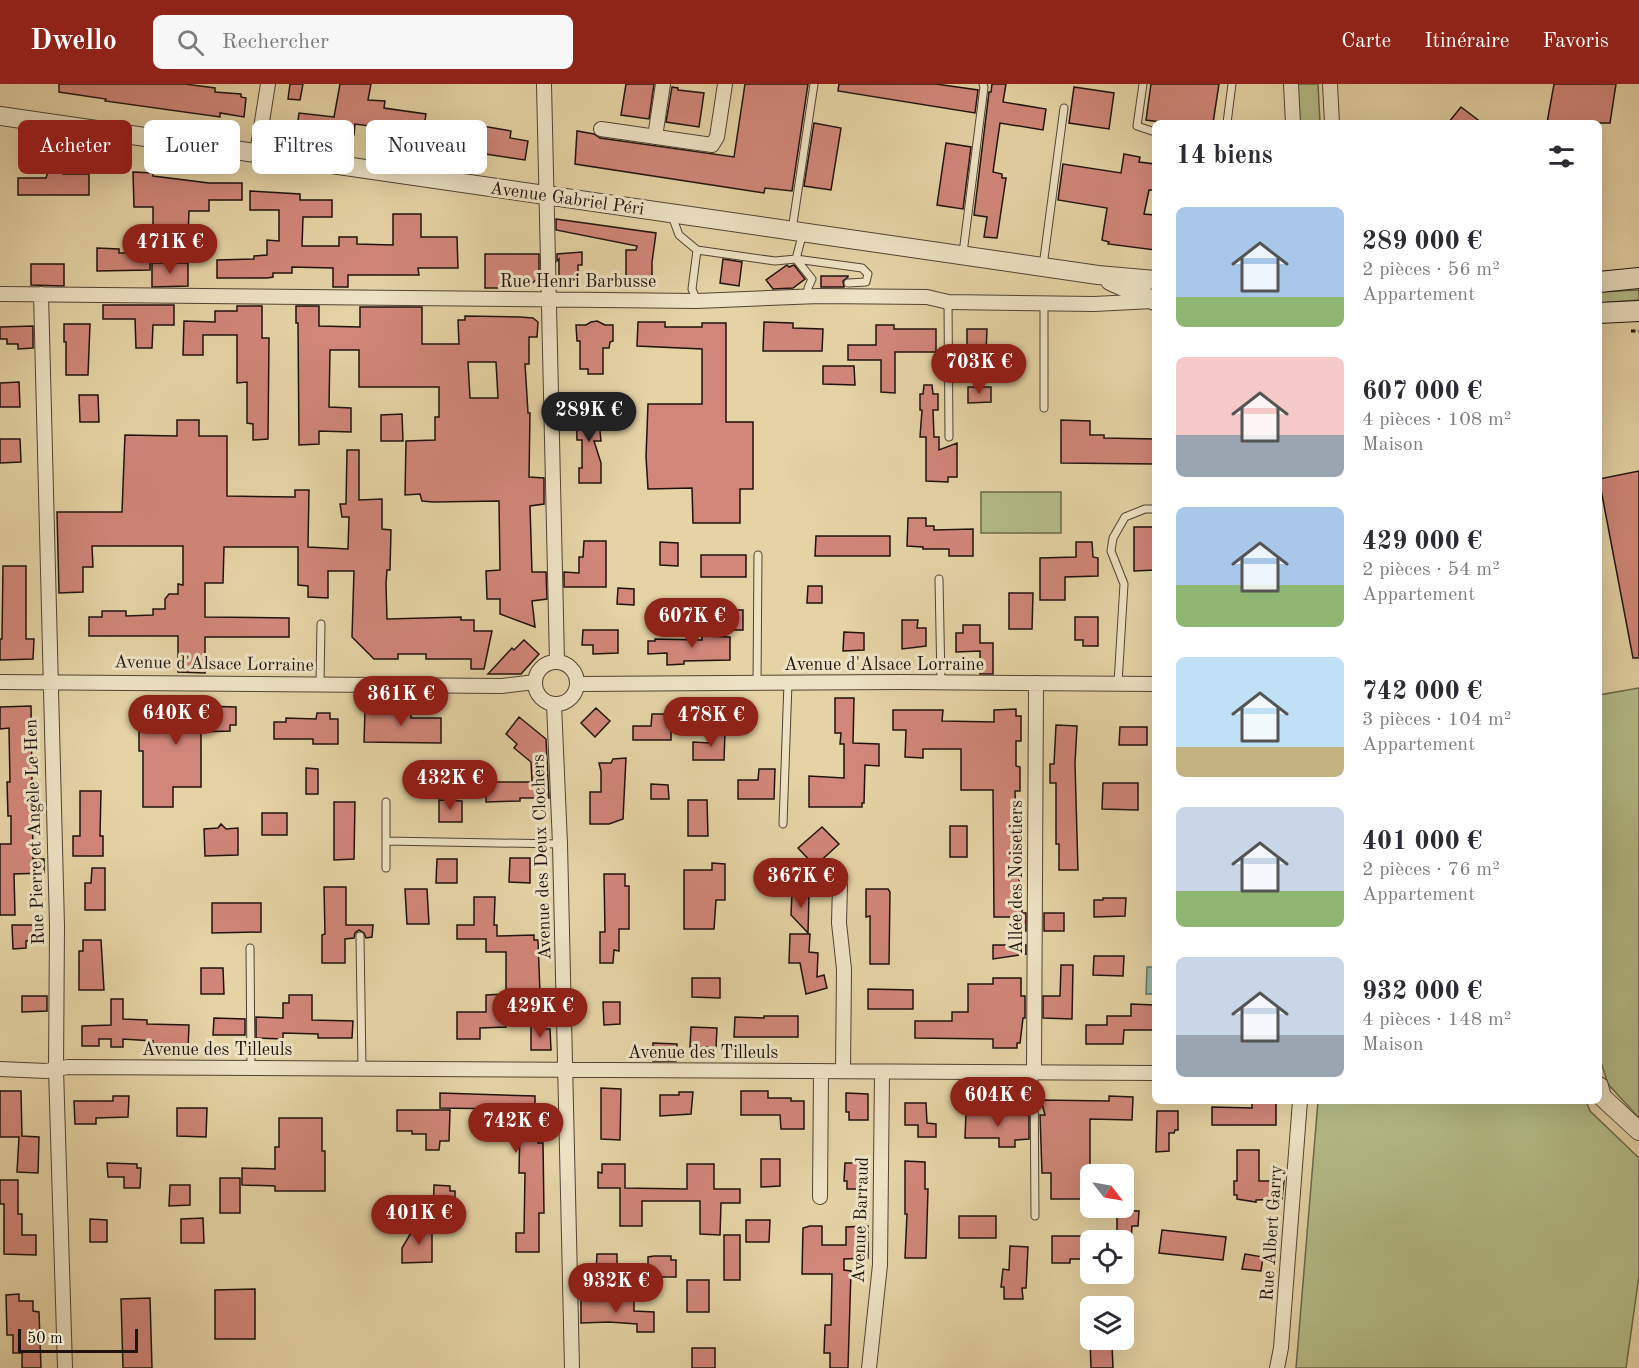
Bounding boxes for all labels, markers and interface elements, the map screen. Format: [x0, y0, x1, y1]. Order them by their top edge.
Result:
search box [153, 15, 573, 69]
icon: search [174, 26, 207, 59]
text: Dwello [30, 28, 117, 56]
text: Rechercher [222, 31, 329, 53]
text: Carte [1341, 31, 1391, 52]
text: Itinéraire [1424, 31, 1510, 52]
text: Favoris [1543, 31, 1609, 52]
chip: Acheter [18, 120, 132, 174]
chip: Louer [144, 120, 240, 174]
chip: Filtres [252, 120, 354, 174]
chip: Nouveau [366, 120, 487, 174]
icon: filters [1545, 140, 1578, 173]
text: 14 biens [1176, 143, 1273, 169]
street label: Avenue Gabriel Péri [489, 179, 645, 219]
pin: 471K € [121, 224, 219, 275]
text: 289 000 € [1362, 229, 1482, 255]
icon: home [1224, 231, 1296, 303]
text: 471K € [136, 233, 204, 253]
text: 2 pièces · 56 m² [1362, 260, 1500, 280]
street label: Rue Henri Barbusse [500, 273, 656, 291]
text: Appartement [1362, 285, 1475, 305]
pin: 703K € [930, 344, 1028, 395]
text: 703K € [945, 353, 1013, 373]
text: 607 000 € [1362, 379, 1482, 405]
icon: home [1224, 381, 1296, 453]
pin: 289K € [540, 392, 638, 443]
text: 289K € [555, 401, 623, 421]
text: 4 pièces · 108 m² [1362, 410, 1511, 430]
text: Maison [1362, 435, 1423, 455]
text: 429 000 € [1362, 529, 1482, 555]
icon: home [1224, 531, 1296, 603]
text: 2 pièces · 54 m² [1362, 560, 1500, 580]
text: Appartement [1362, 585, 1475, 605]
pin: 607K € [643, 598, 741, 649]
text: 607K € [658, 607, 726, 627]
street label: Avenue d'Alsace Lorraine [114, 653, 314, 675]
street label: Avenue d'Alsace Lorraine [784, 656, 984, 674]
pin: 361K € [352, 676, 450, 727]
text: 742 000 € [1362, 679, 1482, 705]
icon: home [1224, 681, 1296, 753]
text: 361K € [367, 685, 435, 705]
pin: 640K € [127, 695, 225, 746]
pin: 478K € [662, 697, 760, 748]
text: 640K € [142, 704, 210, 724]
text: 478K € [677, 706, 745, 726]
text: 3 pièces · 104 m² [1362, 710, 1511, 730]
street label: Rue Pierre et Angèle Le Hen [22, 718, 48, 945]
text: Appartement [1362, 735, 1475, 755]
street label: Avenue des Deux Clochers [529, 754, 555, 960]
pin: 432K € [401, 760, 499, 811]
text: 432K € [416, 769, 484, 789]
street label: Allée des Noisetiers [1008, 800, 1026, 954]
text: 401 000 € [1362, 829, 1482, 855]
icon: home [1224, 831, 1296, 903]
pin: 367K € [752, 858, 850, 909]
text: 2 pièces · 76 m² [1362, 860, 1500, 880]
text: 367K € [767, 867, 835, 887]
text: Appartement [1362, 885, 1475, 905]
text: 932 000 € [1362, 979, 1482, 1005]
icon: home [1224, 981, 1296, 1053]
pin: 429K € [491, 988, 589, 1039]
text: 429K € [506, 997, 574, 1017]
text: 4 pièces · 148 m² [1362, 1010, 1511, 1030]
text: Maison [1362, 1035, 1423, 1055]
street label: Avenue des Tilleuls [142, 1041, 293, 1059]
street label: Avenue des Tilleuls [628, 1044, 779, 1062]
pin: 604K € [949, 1077, 1047, 1128]
text: 604K € [964, 1086, 1032, 1106]
pin: 742K € [467, 1103, 565, 1154]
text: 742K € [482, 1112, 550, 1132]
street label: Avenue Barraud [850, 1157, 872, 1283]
north arrow [1080, 1164, 1134, 1218]
map controls [1080, 1164, 1134, 1350]
street label: Rue Albert Garry [1258, 1164, 1286, 1302]
pin: 401K € [370, 1195, 468, 1246]
text: 401K € [385, 1204, 453, 1224]
button: locate [1080, 1230, 1134, 1284]
pin: 932K € [567, 1263, 665, 1314]
text: 932K € [582, 1272, 650, 1292]
button: layers [1080, 1296, 1134, 1350]
scale bar [18, 1326, 138, 1354]
text: 50 m [27, 1331, 63, 1347]

